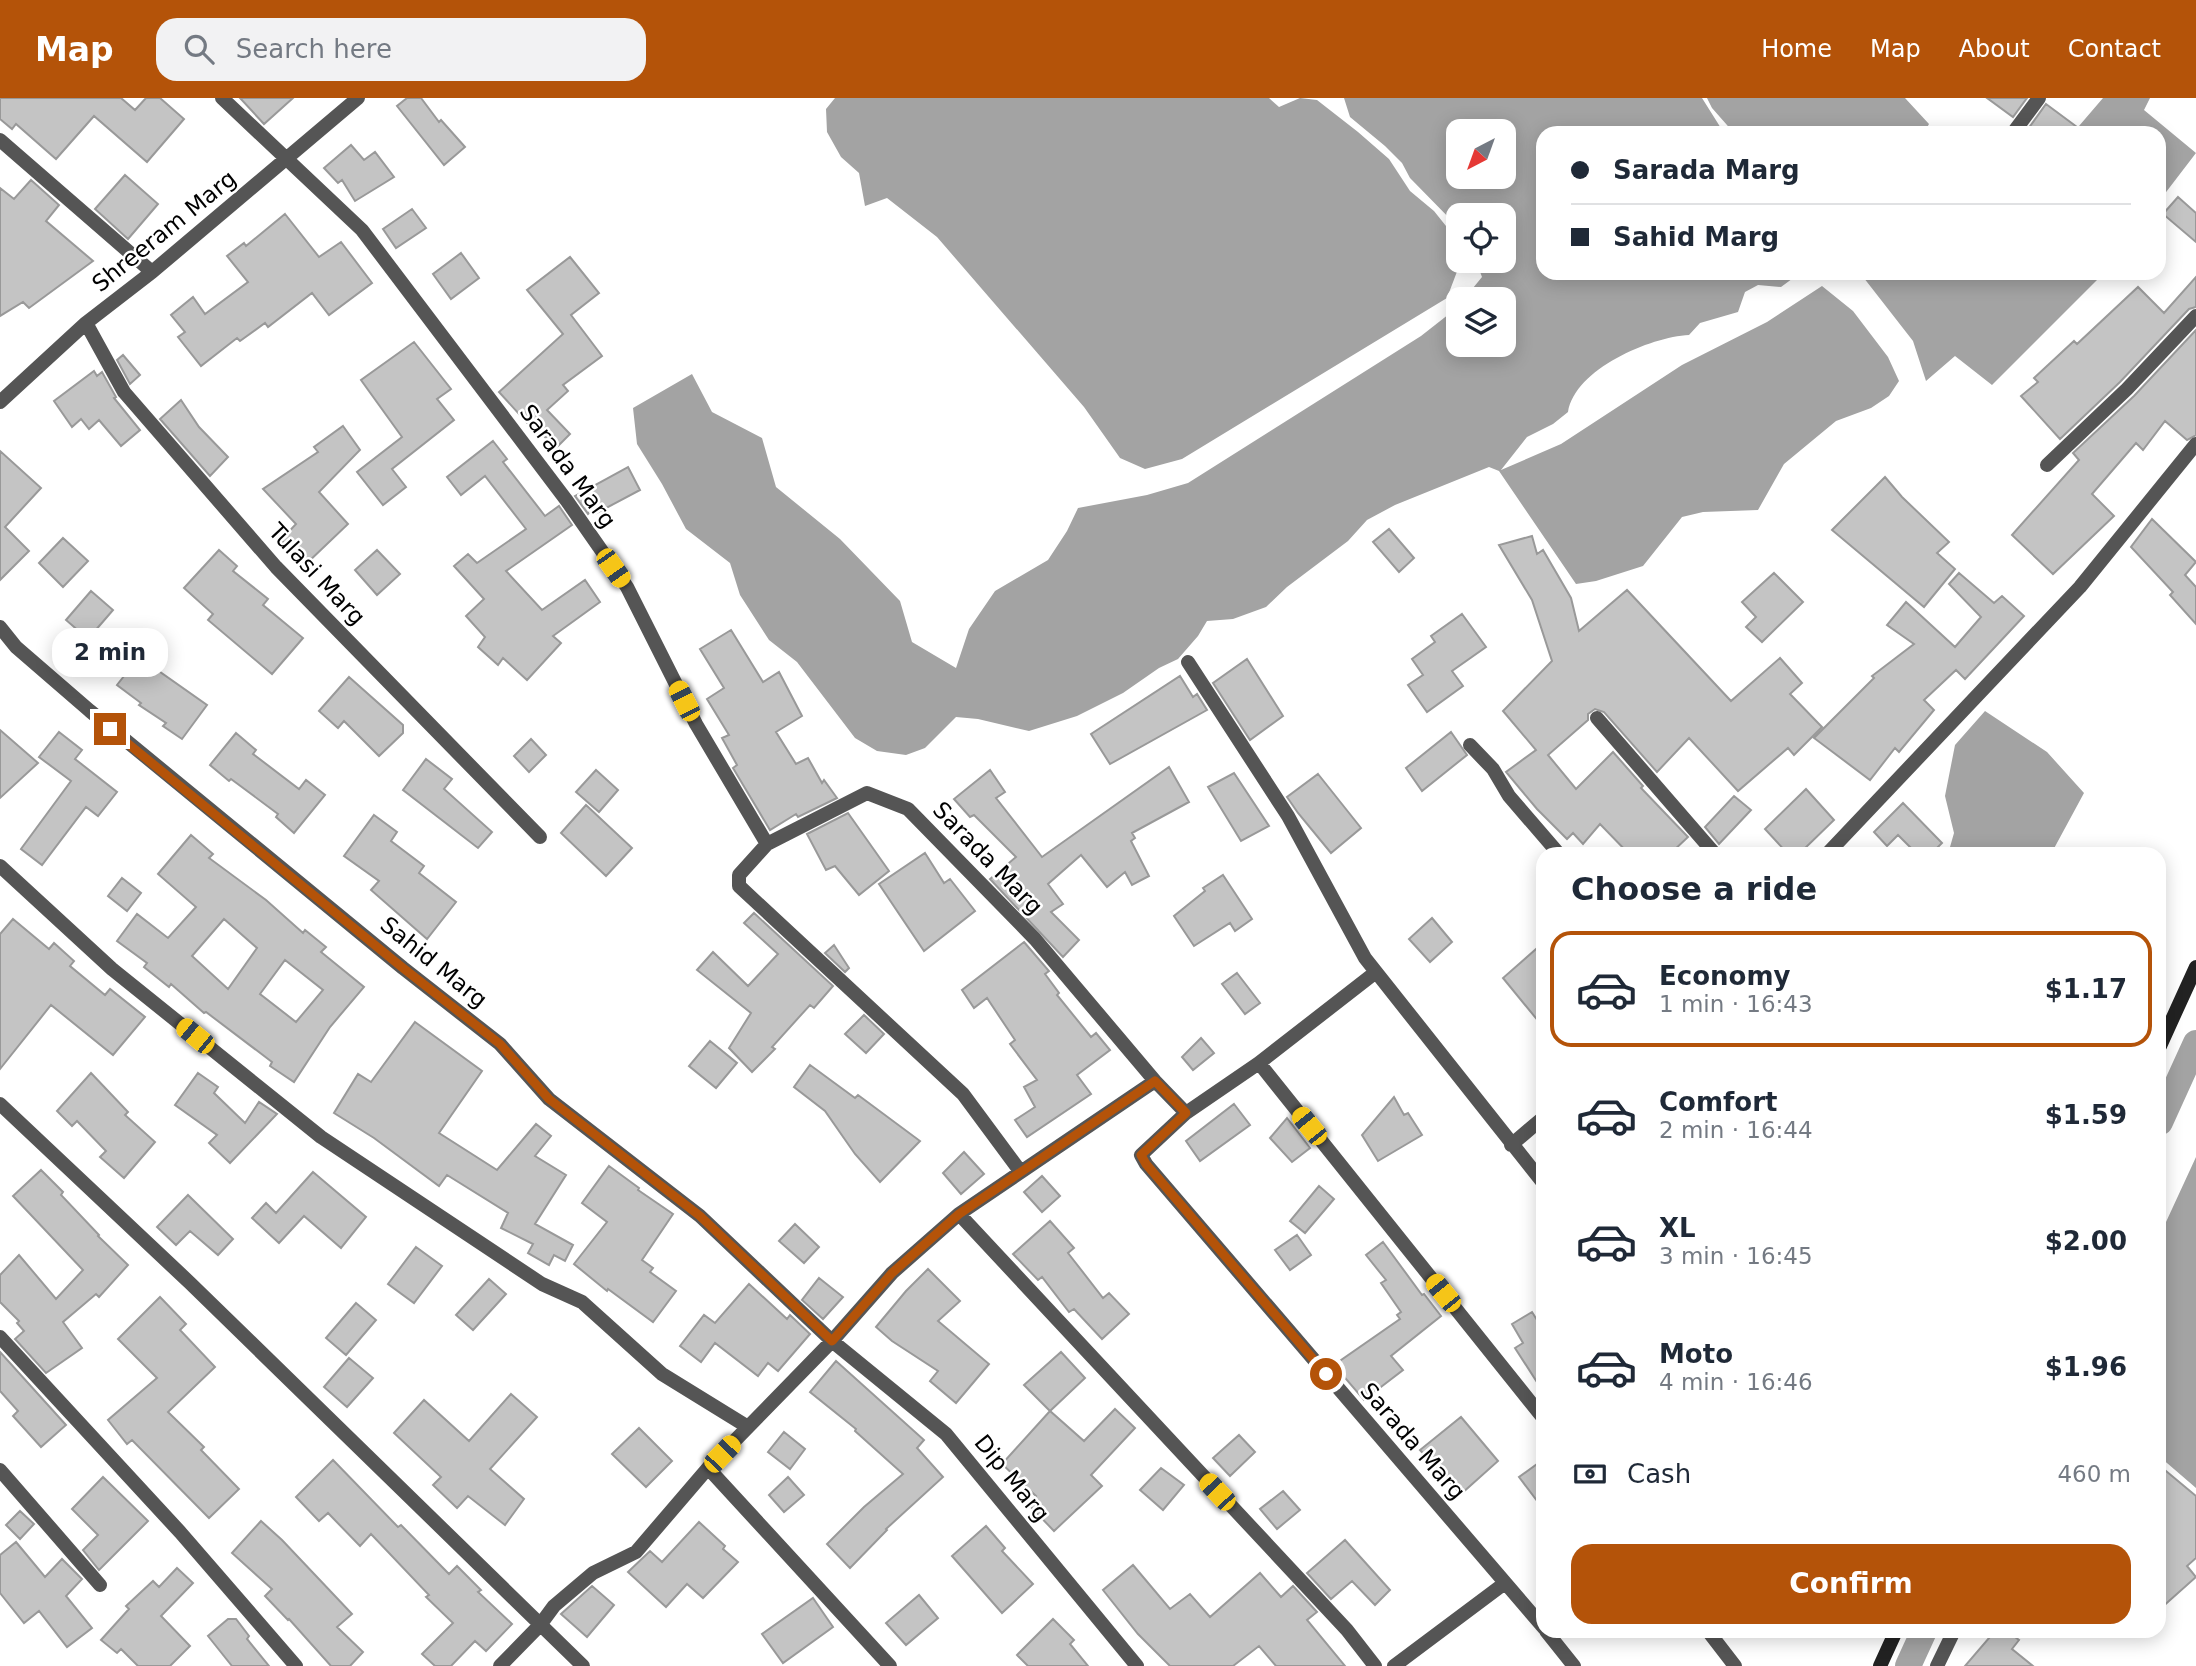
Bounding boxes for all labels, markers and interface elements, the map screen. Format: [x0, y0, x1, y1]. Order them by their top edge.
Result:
search box [156, 18, 646, 81]
text: Map [35, 30, 114, 69]
icon: search [180, 30, 218, 68]
text: Search here [236, 34, 392, 64]
text: Home [1761, 35, 1832, 63]
text: Map [1870, 35, 1921, 63]
text: About [1959, 35, 2030, 63]
text: Contact [2068, 35, 2161, 63]
north arrow [1446, 119, 1516, 189]
map controls [1446, 119, 1516, 357]
text: Sarada Marg [1613, 155, 1800, 185]
street label: Shreeram Marg [87, 165, 241, 297]
button: locate [1446, 203, 1516, 273]
text: Sahid Marg [1613, 222, 1779, 252]
button: layers [1446, 287, 1516, 357]
street label: Sarada Marg [515, 399, 621, 533]
street label: Tulasi Marg [263, 517, 370, 630]
car [593, 545, 634, 591]
callout: 2 min [52, 628, 168, 676]
text: 2 min [74, 639, 146, 665]
car [666, 678, 703, 724]
route end [94, 713, 126, 745]
street label: Sarada Marg [928, 797, 1048, 919]
text: Choose a ride [1571, 870, 1817, 908]
street label: Sahid Marg [376, 911, 492, 1013]
icon: car [1575, 958, 1638, 1021]
text: Economy [1659, 961, 1790, 991]
text: $1.17 [2045, 974, 2127, 1004]
text: 1 min · 16:43 [1659, 991, 1813, 1017]
car [173, 1015, 218, 1057]
icon: car [1575, 1084, 1638, 1147]
text: Comfort [1659, 1087, 1777, 1117]
text: $1.59 [2045, 1100, 2127, 1130]
car [1288, 1103, 1331, 1149]
text: 2 min · 16:44 [1659, 1117, 1813, 1143]
icon: car [1575, 1210, 1638, 1273]
text: XL [1659, 1213, 1696, 1243]
text: $2.00 [2045, 1226, 2127, 1256]
text: 3 min · 16:45 [1659, 1243, 1813, 1269]
car [1422, 1270, 1465, 1316]
icon: car [1575, 1336, 1638, 1399]
text: Moto [1659, 1339, 1733, 1369]
text: $1.96 [2045, 1352, 2127, 1382]
route start [1310, 1358, 1342, 1390]
text: 4 min · 16:46 [1659, 1369, 1813, 1395]
street label: Sarada Marg [1355, 1377, 1471, 1505]
street label: Dip Marg [969, 1430, 1055, 1526]
car [700, 1432, 745, 1476]
icon: cash [1571, 1455, 1609, 1493]
text: Cash [1627, 1459, 1691, 1489]
text: 460 m [2057, 1461, 2131, 1487]
car [1195, 1469, 1240, 1515]
button: Confirm [1571, 1544, 2131, 1624]

